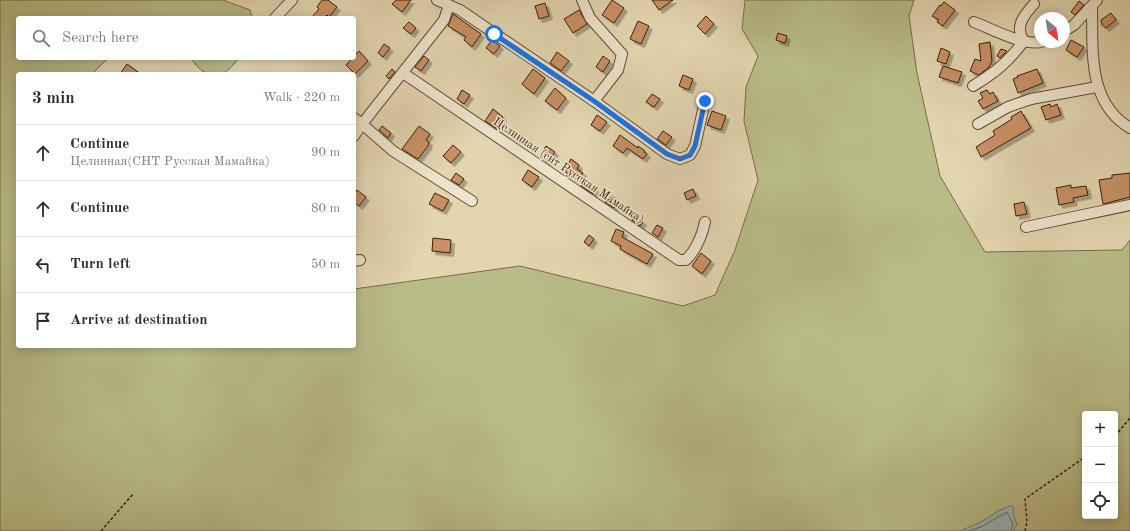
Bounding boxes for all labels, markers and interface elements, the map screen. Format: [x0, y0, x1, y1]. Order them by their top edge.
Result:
north arrow [1034, 12, 1070, 48]
search box [16, 16, 356, 60]
route start [485, 25, 503, 43]
icon: search [30, 27, 52, 49]
text: Search here [62, 31, 139, 46]
text: 3 min [32, 90, 75, 107]
text: Walk · 220 m [263, 91, 340, 104]
route end [696, 92, 714, 110]
street label: Целинная (снт Русская Мамайка) [491, 115, 647, 226]
text: Continue [70, 137, 129, 152]
icon: ahead [32, 142, 54, 164]
text: 90 m [311, 146, 340, 159]
text: Целинная(СНТ Русская Мамайка) [70, 155, 270, 168]
icon: ahead [32, 198, 54, 220]
text: Continue [70, 201, 129, 216]
text: 80 m [311, 202, 340, 215]
icon: left [32, 254, 54, 276]
text: Turn left [70, 257, 130, 272]
text: 50 m [311, 258, 340, 271]
icon: arrive [32, 310, 54, 332]
text: Arrive at destination [70, 313, 208, 328]
map controls [1082, 411, 1118, 519]
button: + [1082, 411, 1118, 447]
button: − [1082, 447, 1118, 483]
button: locate [1082, 483, 1118, 519]

